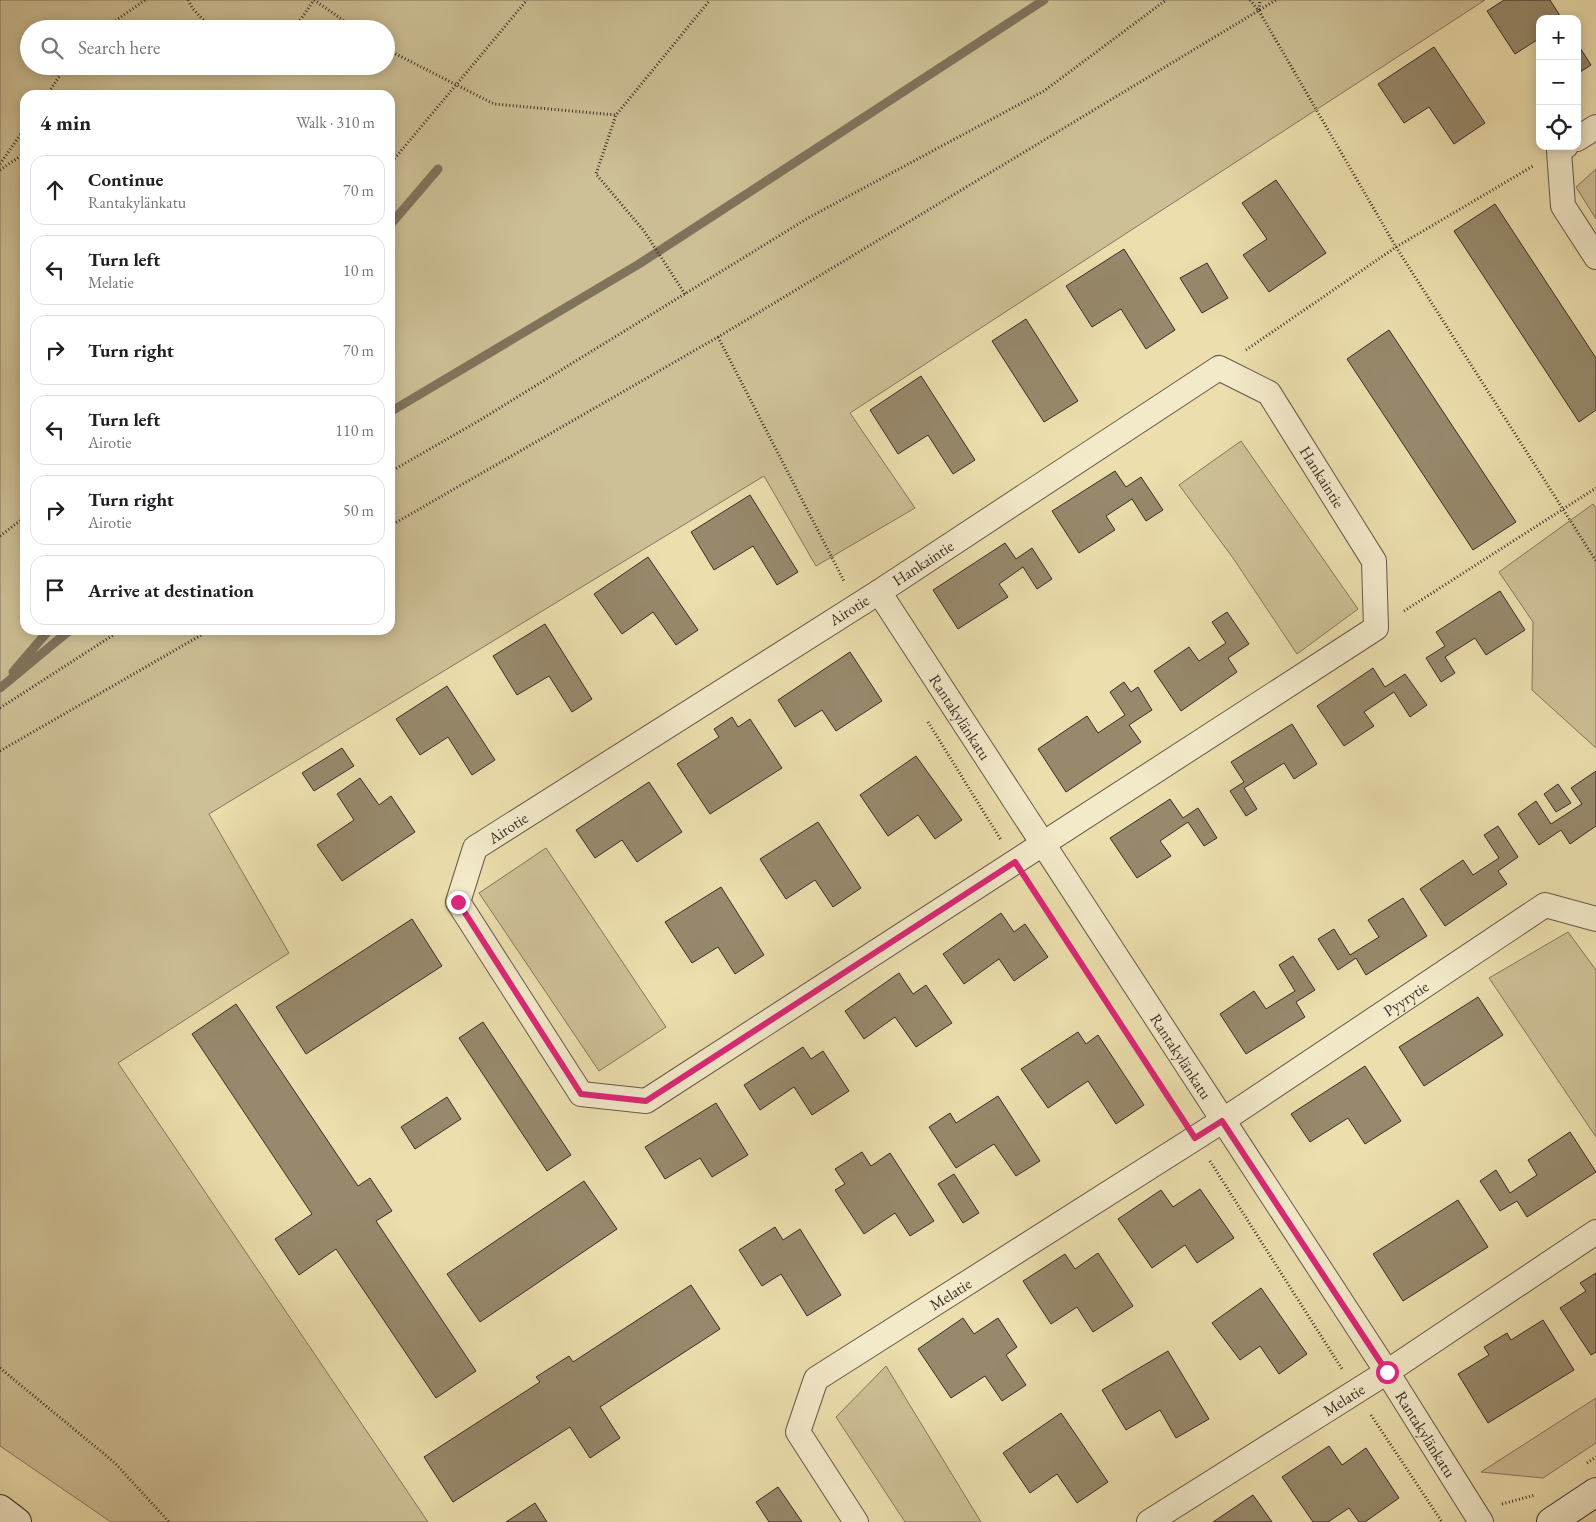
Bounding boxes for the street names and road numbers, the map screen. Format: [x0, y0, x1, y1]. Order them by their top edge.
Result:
street label: Hankaintie [1295, 442, 1349, 512]
street label: Hankaintie [888, 535, 958, 591]
street label: Airotie [824, 590, 873, 631]
street label: Rantakylänkatu [925, 670, 996, 764]
street label: Airotie [483, 807, 532, 849]
street label: Pyyrytie [1379, 975, 1432, 1021]
street label: Rantakylänkatu [1146, 1009, 1217, 1104]
street label: Melatie [925, 1273, 975, 1315]
street label: Melatie [1319, 1378, 1369, 1420]
street label: Rantakylänkatu [1391, 1387, 1461, 1482]

